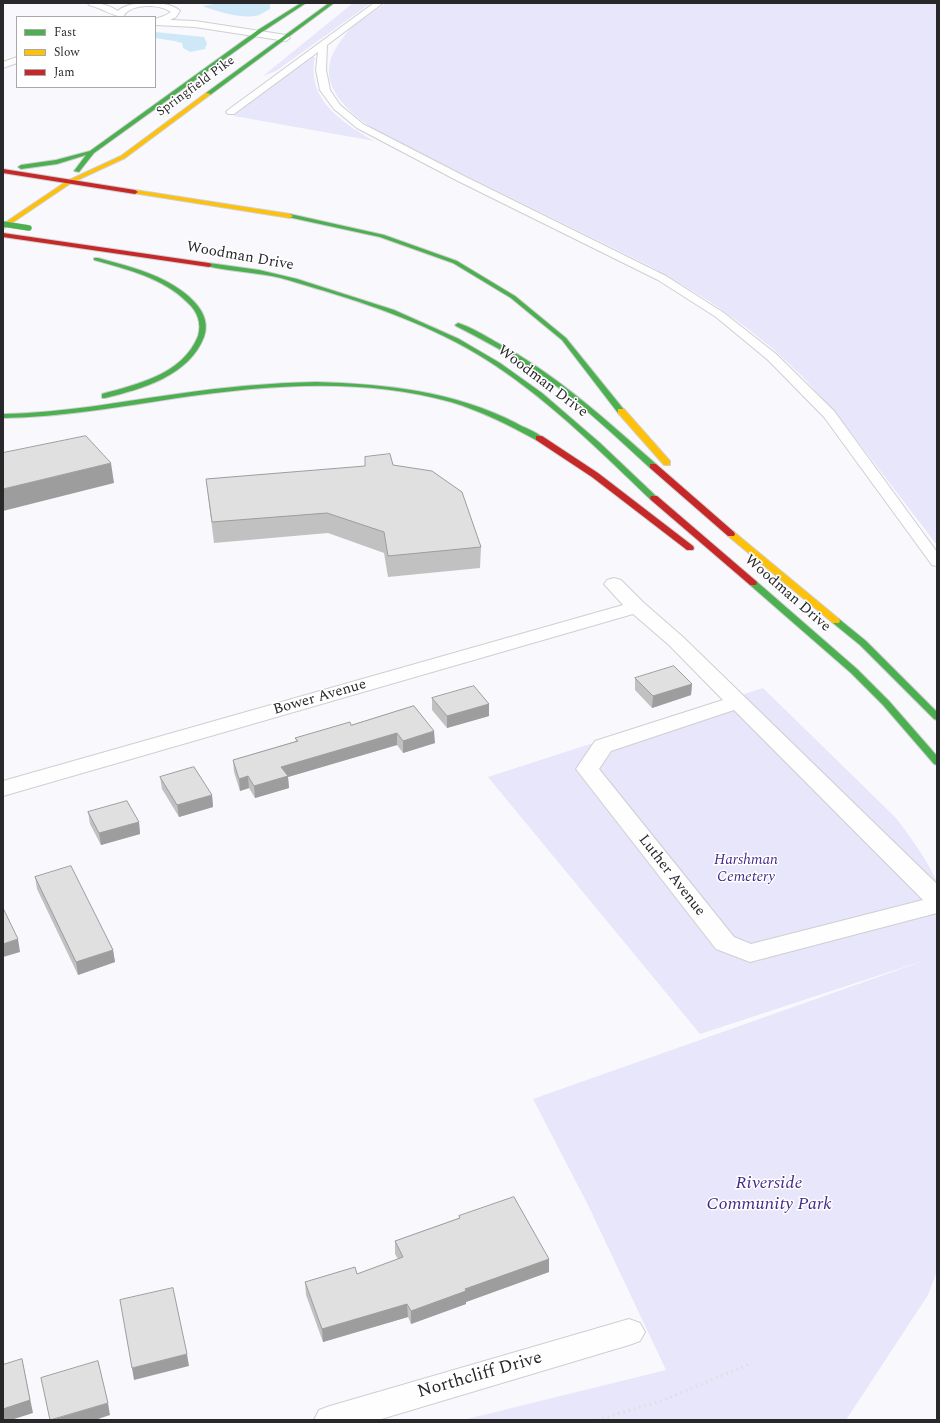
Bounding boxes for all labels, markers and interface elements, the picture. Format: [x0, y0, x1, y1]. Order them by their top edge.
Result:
legend [16, 16, 156, 88]
text: Fast [54, 23, 76, 42]
text: Slow [54, 43, 79, 62]
street label: Springfield Pike [154, 53, 238, 121]
text: Jam [54, 63, 75, 82]
street label: Woodman Drive [185, 239, 295, 275]
street label: Woodman Drive [493, 342, 591, 422]
street label: Woodman Drive [740, 552, 834, 636]
street label: Bower Avenue [271, 676, 369, 720]
street label: Luther Avenue [634, 832, 708, 920]
park label: Harshman Cemetery [714, 852, 778, 887]
park label: Riverside Community Park [706, 1173, 832, 1216]
street label: Northcliff Drive [415, 1348, 545, 1404]

